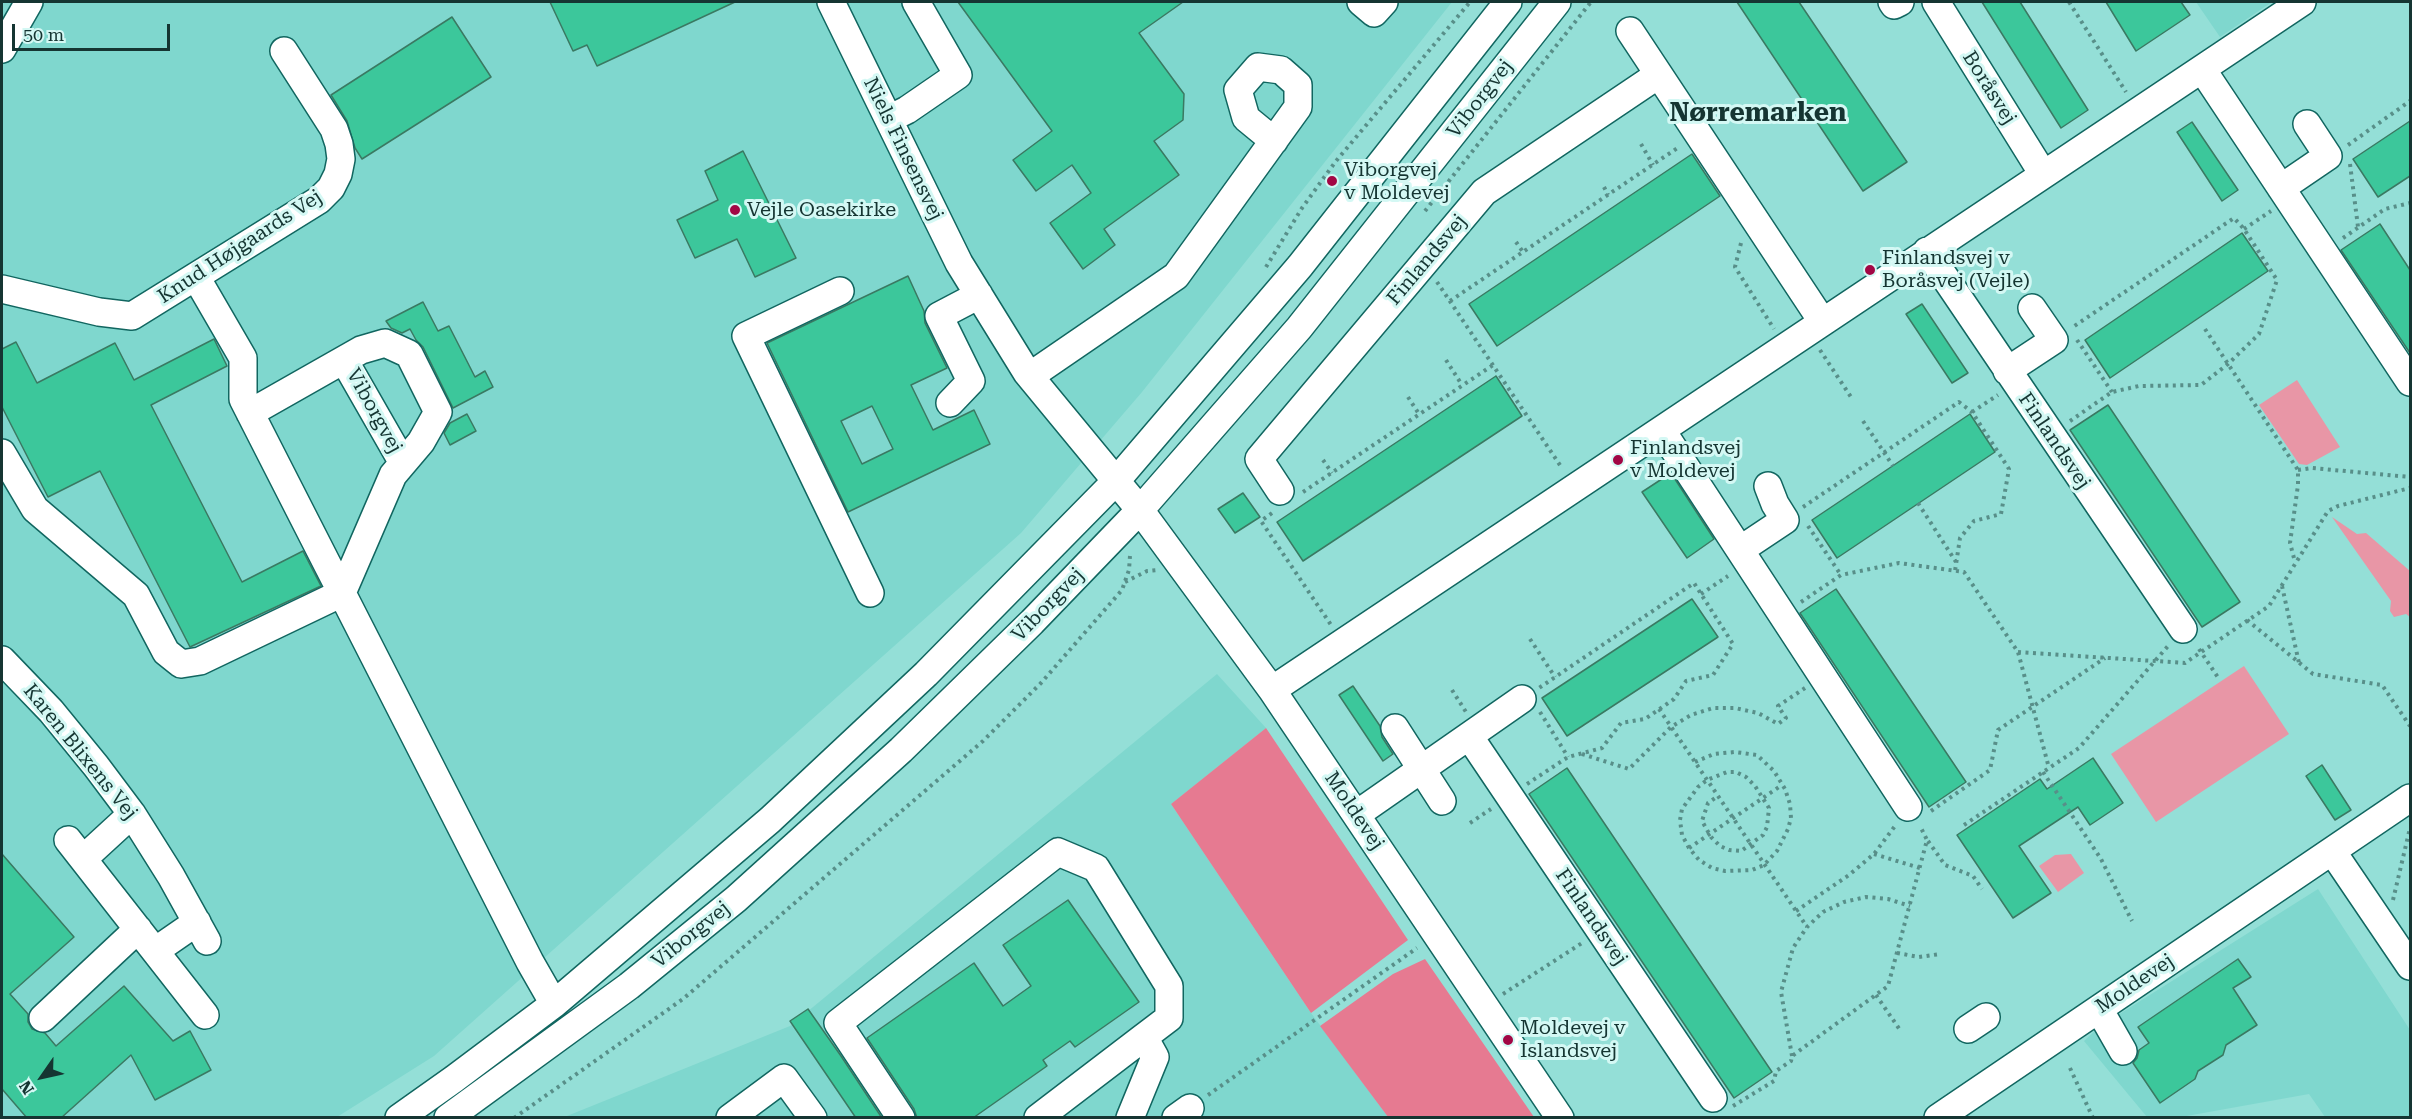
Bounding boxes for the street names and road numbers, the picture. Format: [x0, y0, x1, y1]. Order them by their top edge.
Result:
street label: Boråsvej [1957, 47, 2021, 129]
street label: Viborgvej [1442, 55, 1518, 143]
street label: Niels Finsensvej [858, 74, 948, 224]
street label: Knud Højgaards Vej [153, 185, 327, 309]
street label: Finlandsvej [1382, 210, 1472, 310]
street label: Viborgvej [341, 364, 407, 458]
street label: Finlandsvej [2013, 388, 2095, 494]
street label: Viborgvej [1007, 563, 1089, 647]
street label: Karen Blixens Vej [18, 679, 142, 825]
street label: Moldevej [1319, 767, 1389, 855]
street label: Finlandsvej [1550, 864, 1632, 970]
street label: Viborgvej [647, 896, 735, 974]
street label: Moldevej [2091, 949, 2179, 1019]

